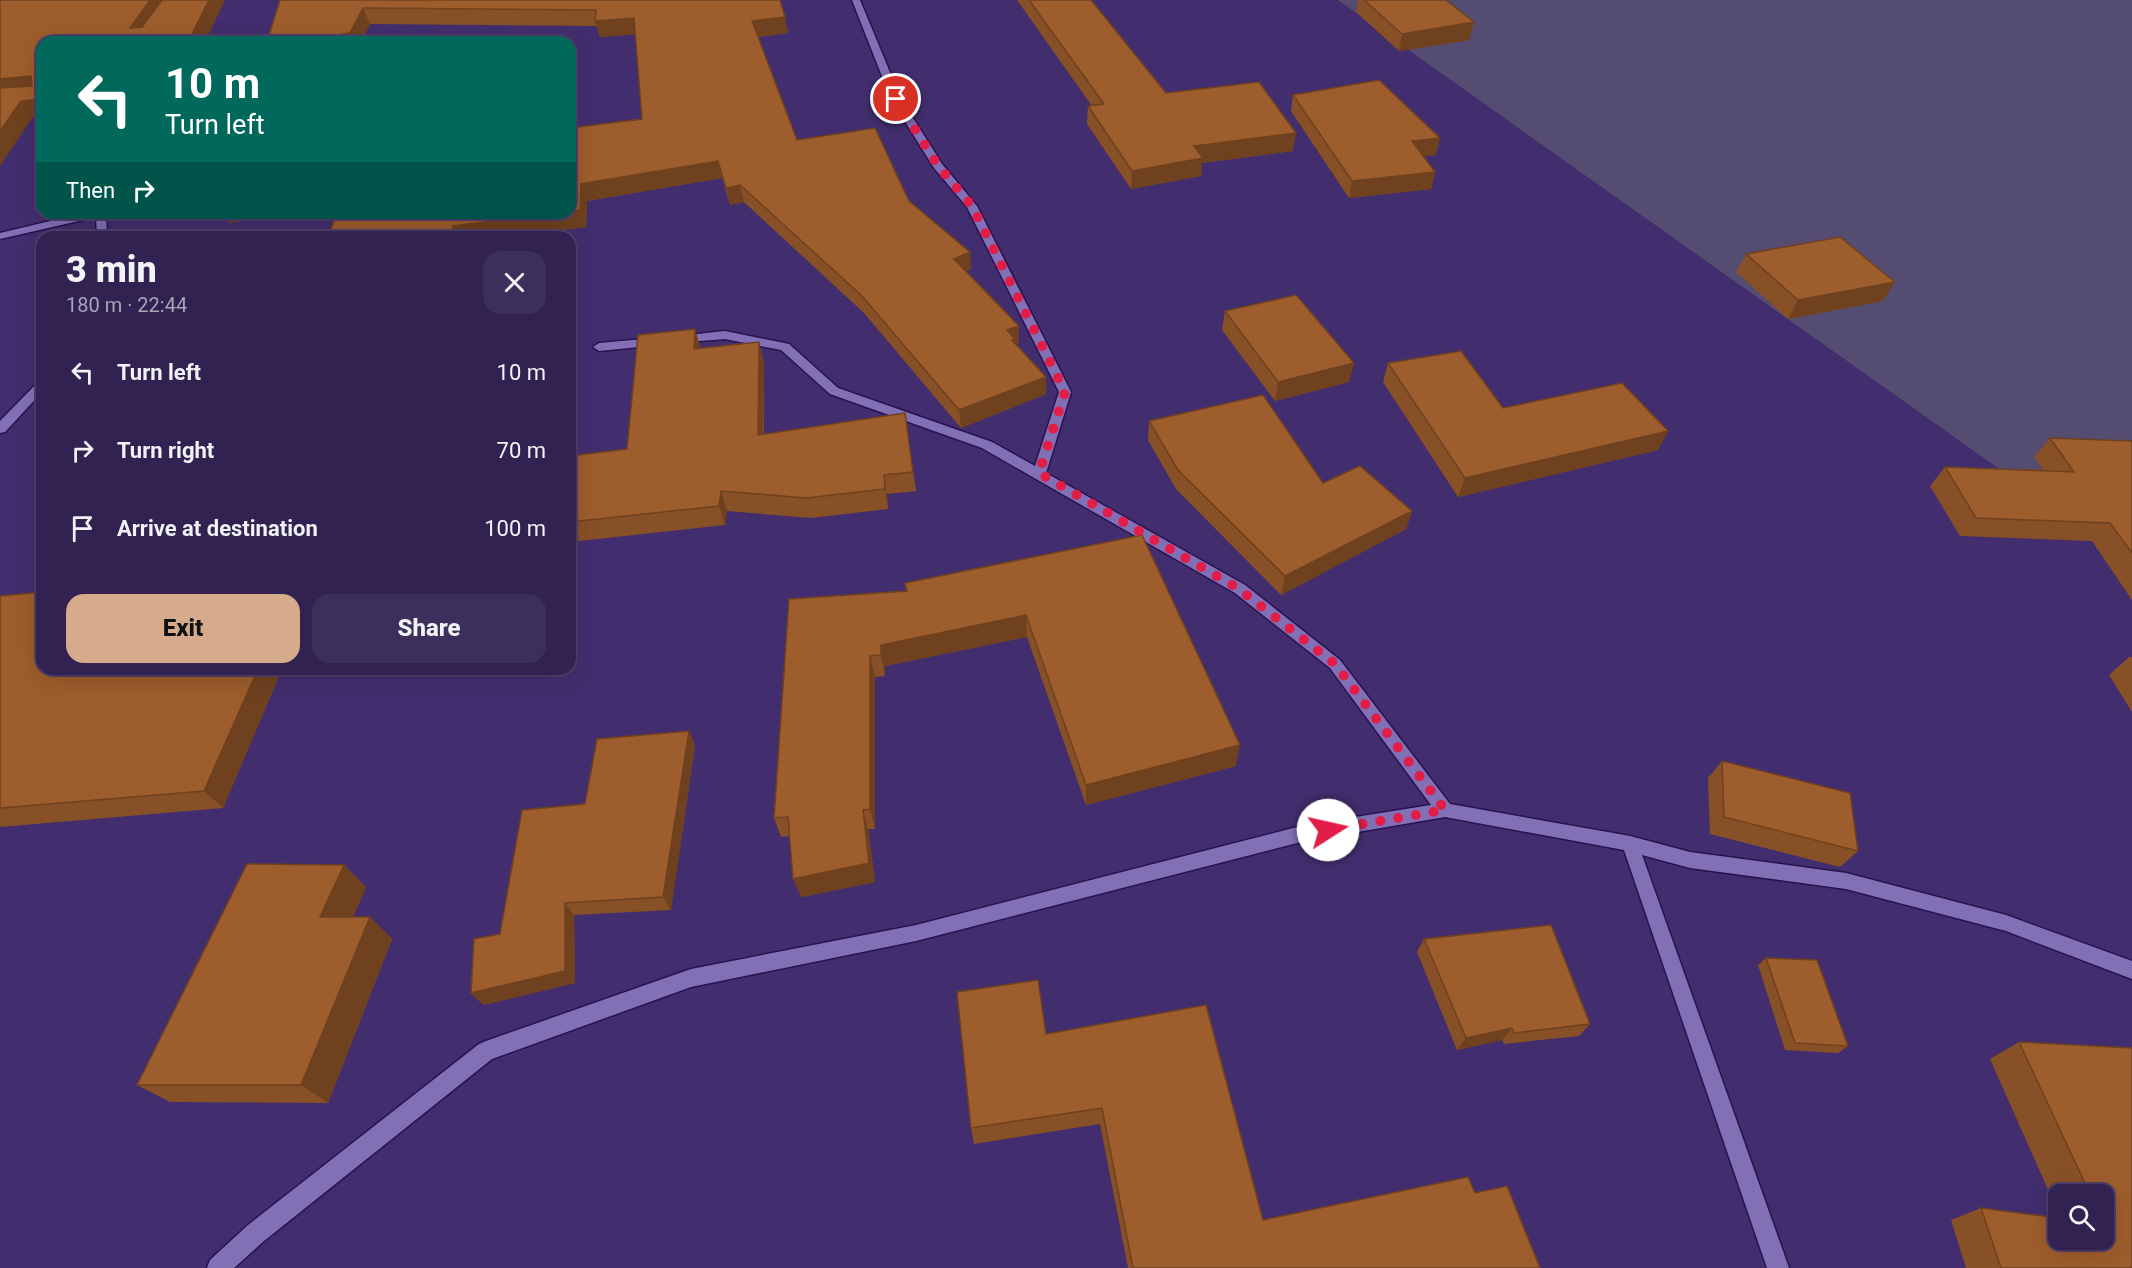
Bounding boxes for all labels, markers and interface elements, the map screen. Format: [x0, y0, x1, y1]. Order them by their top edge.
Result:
text: 10 m [165, 59, 260, 108]
icon: left [66, 60, 144, 138]
pin [870, 73, 921, 124]
icon: arrive [879, 82, 912, 115]
text: Turn left [165, 109, 265, 141]
icon: right [127, 174, 160, 207]
text: Then [66, 178, 115, 203]
text: 3 min [66, 249, 157, 291]
button: close [483, 251, 546, 314]
text: 180 m · 22:44 [66, 293, 187, 317]
icon: left [66, 356, 99, 389]
text: Turn left [117, 360, 201, 385]
text: 10 m [497, 360, 546, 385]
icon: right [66, 434, 99, 467]
text: Turn right [117, 438, 214, 463]
text: 70 m [497, 438, 546, 463]
icon: arrive [66, 512, 99, 545]
text: Arrive at destination [117, 516, 318, 541]
text: 100 m [484, 516, 546, 541]
button: Exit [66, 594, 300, 663]
button: Share [312, 594, 546, 663]
position arrow [1296, 798, 1360, 862]
map controls [2048, 1184, 2114, 1250]
button: search [2048, 1184, 2114, 1250]

